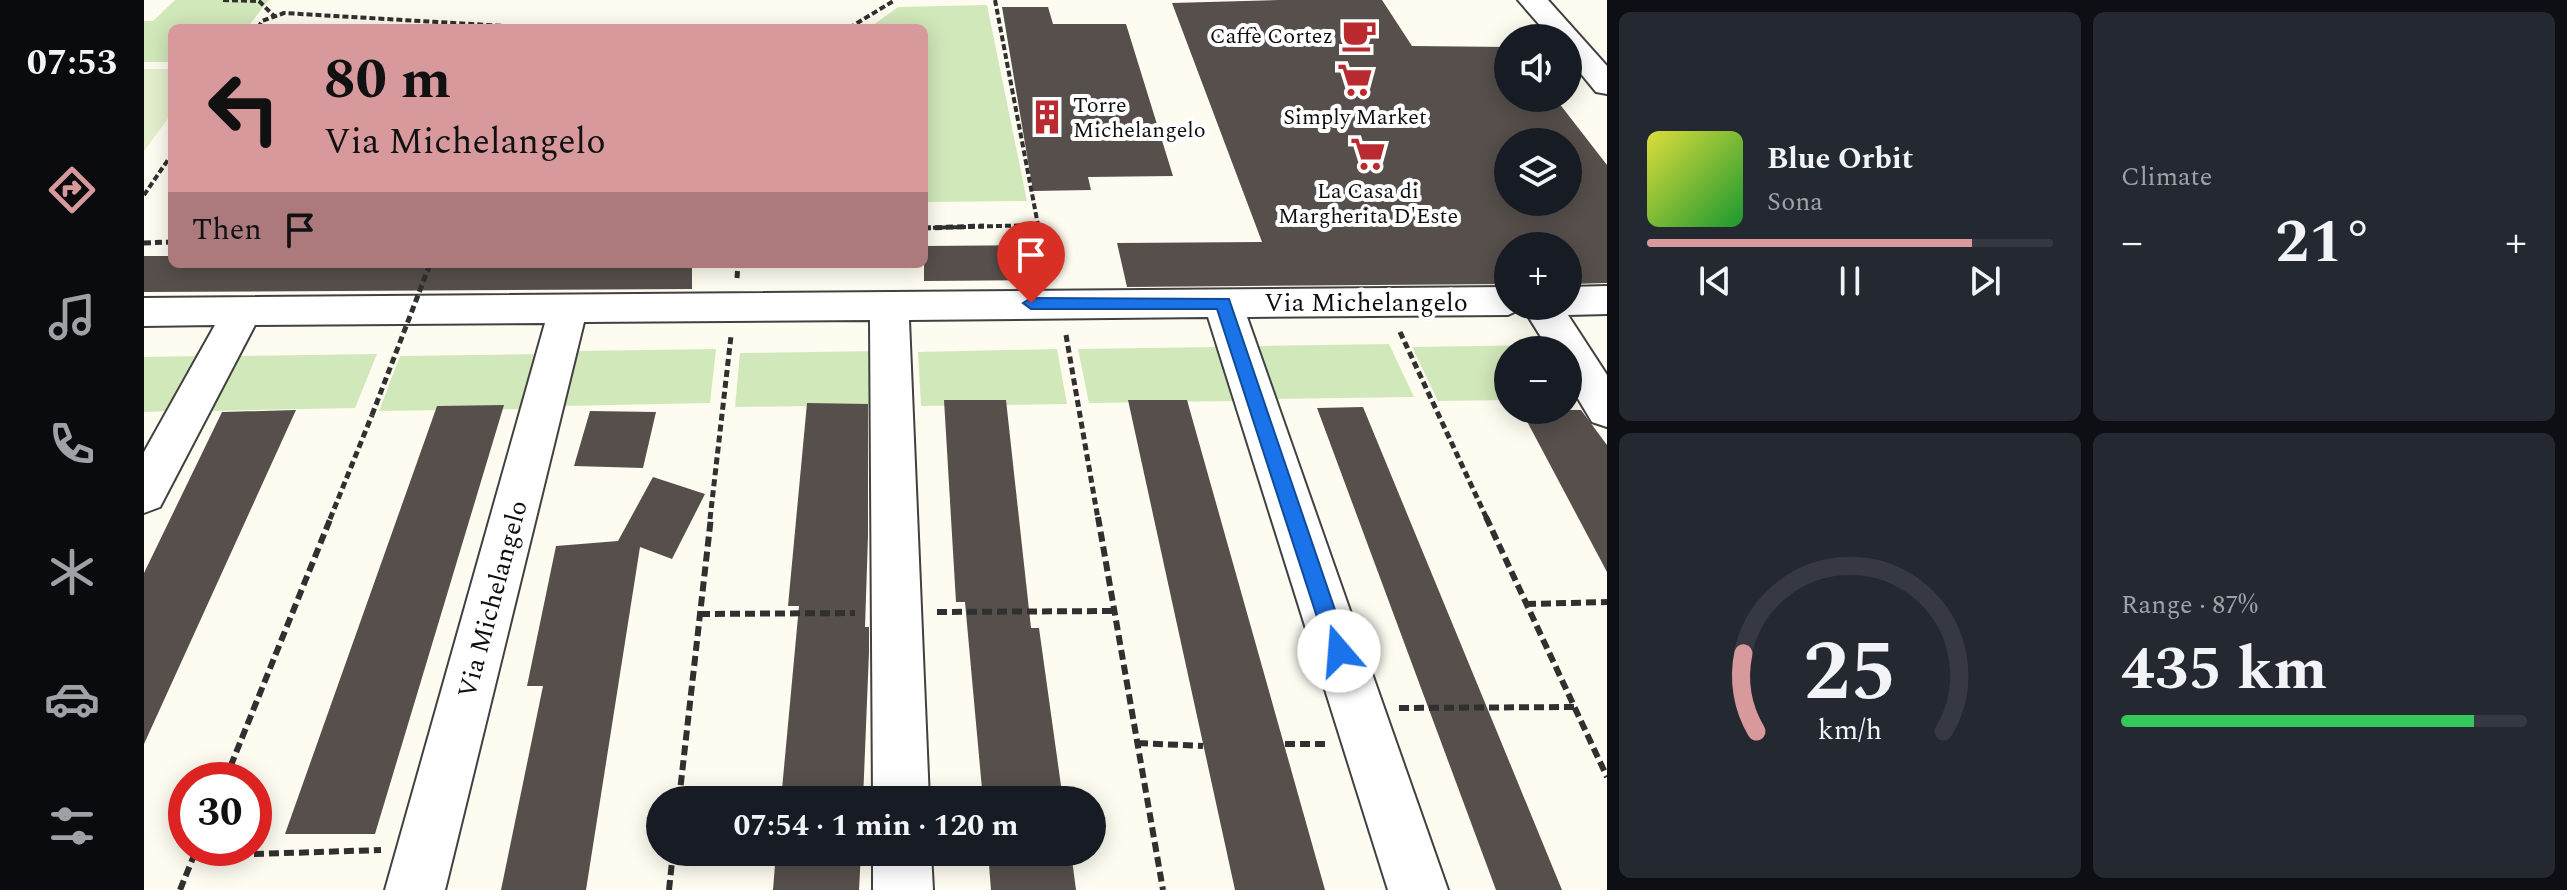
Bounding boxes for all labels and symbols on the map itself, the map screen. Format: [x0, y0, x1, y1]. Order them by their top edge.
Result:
cafe icon: Caffè Cortez [1340, 16, 1378, 54]
place label: Caffè Cortez [1210, 20, 1333, 53]
supermarket icon: Simply Market [1336, 61, 1374, 99]
place label: Torre Michelangelo [1073, 89, 1206, 147]
building icon: Torre Michelangelo [1028, 98, 1066, 136]
place label: Simply Market [1283, 101, 1427, 134]
supermarket icon: La Casa di Margherita D'Este [1349, 135, 1387, 173]
place label: La Casa di Margherita D'Este [1278, 175, 1458, 233]
pin [997, 221, 1065, 303]
street label: Via Michelangelo [1264, 283, 1468, 323]
street label: Via Michelangelo [447, 496, 539, 703]
position arrow [1297, 609, 1381, 693]
speed limit sign: 30 [168, 762, 272, 866]

